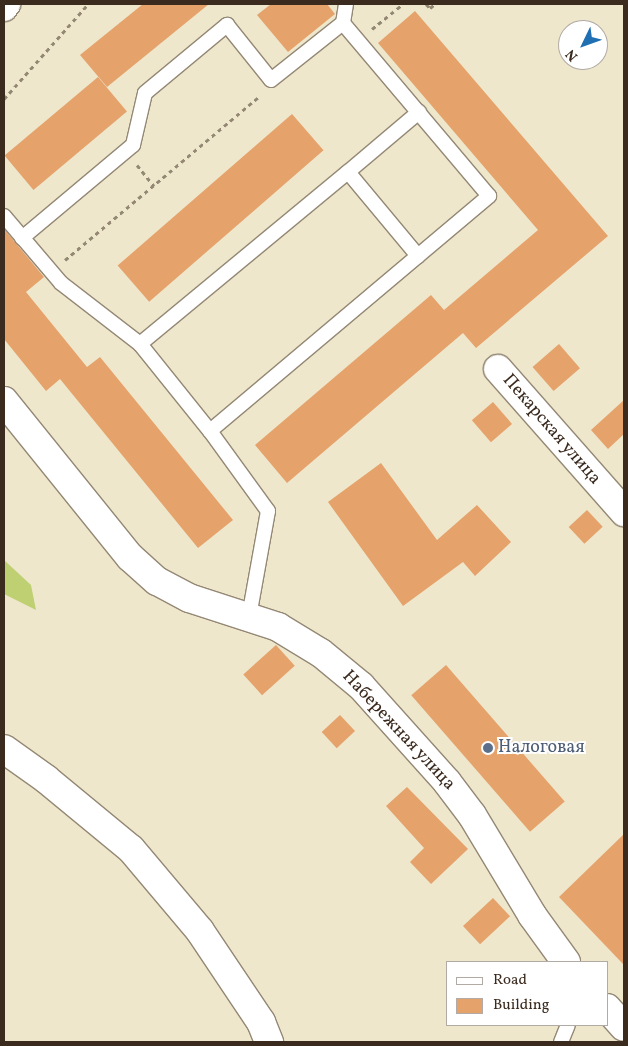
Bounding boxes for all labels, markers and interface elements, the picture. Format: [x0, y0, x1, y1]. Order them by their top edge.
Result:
north arrow [558, 20, 608, 70]
text: N [562, 45, 583, 65]
street label: Пекарская улица [497, 370, 605, 490]
street label: Набережная улица [337, 666, 459, 796]
place label: Налоговая [498, 737, 585, 759]
marker: Налоговая [482, 742, 494, 754]
legend [446, 961, 608, 1026]
text: Road [493, 970, 527, 991]
text: Building [493, 995, 549, 1016]

